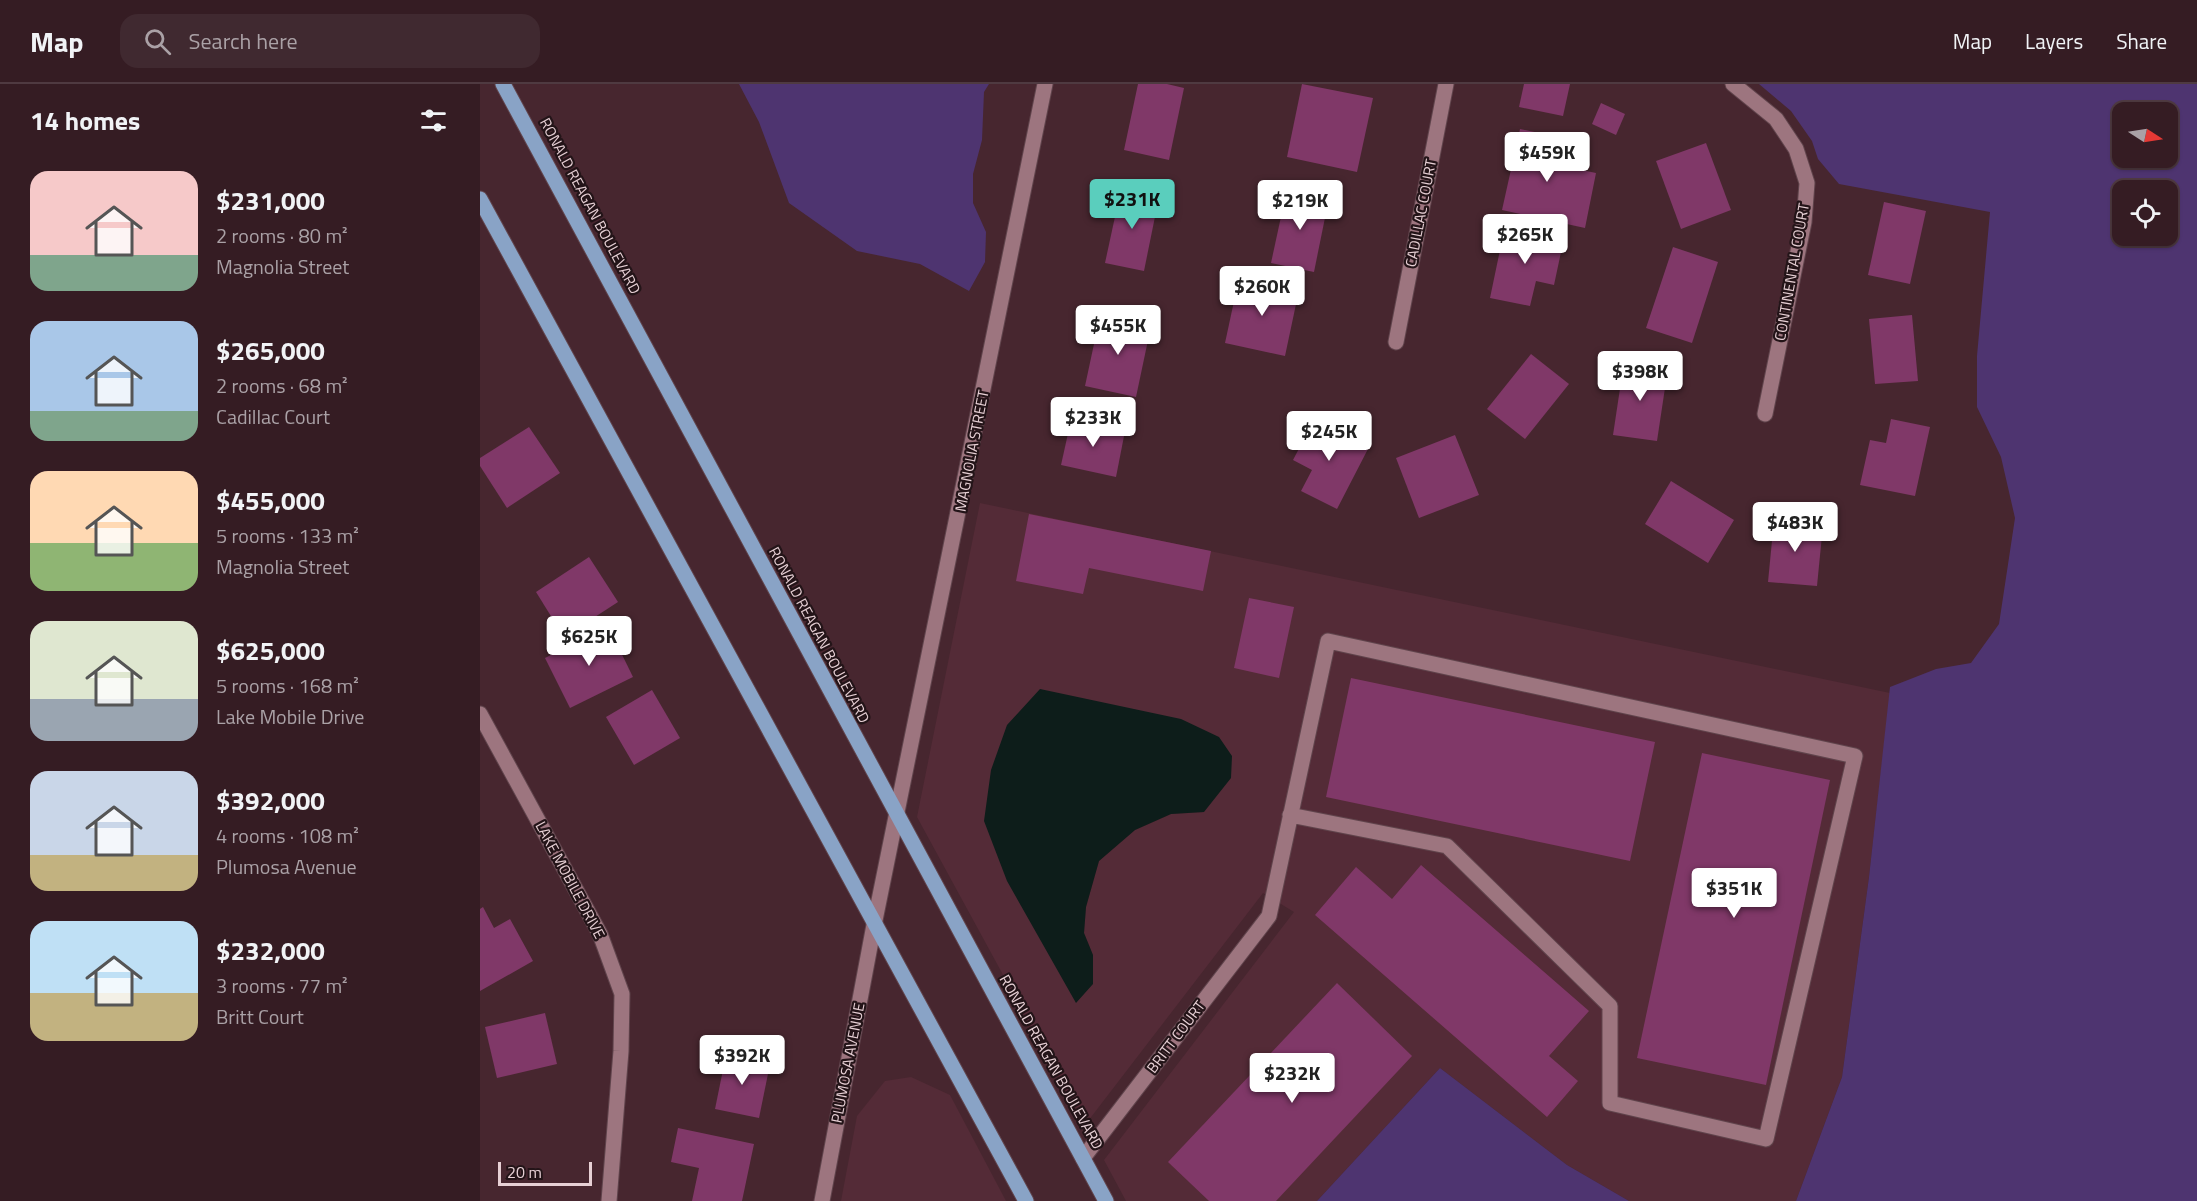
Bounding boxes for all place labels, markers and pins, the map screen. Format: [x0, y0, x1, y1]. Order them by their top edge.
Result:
pin: $459K [1505, 132, 1589, 183]
pin: $231K [1090, 179, 1174, 230]
pin: $219K [1258, 180, 1342, 231]
pin: $265K [1483, 214, 1567, 265]
pin: $260K [1220, 266, 1304, 317]
pin: $455K [1076, 305, 1160, 356]
pin: $398K [1598, 351, 1682, 402]
pin: $233K [1051, 397, 1135, 448]
pin: $245K [1287, 411, 1371, 462]
pin: $483K [1753, 502, 1837, 553]
pin: $625K [547, 616, 631, 667]
pin: $351K [1692, 868, 1776, 919]
pin: $392K [700, 1035, 784, 1086]
pin: $232K [1250, 1053, 1334, 1104]

